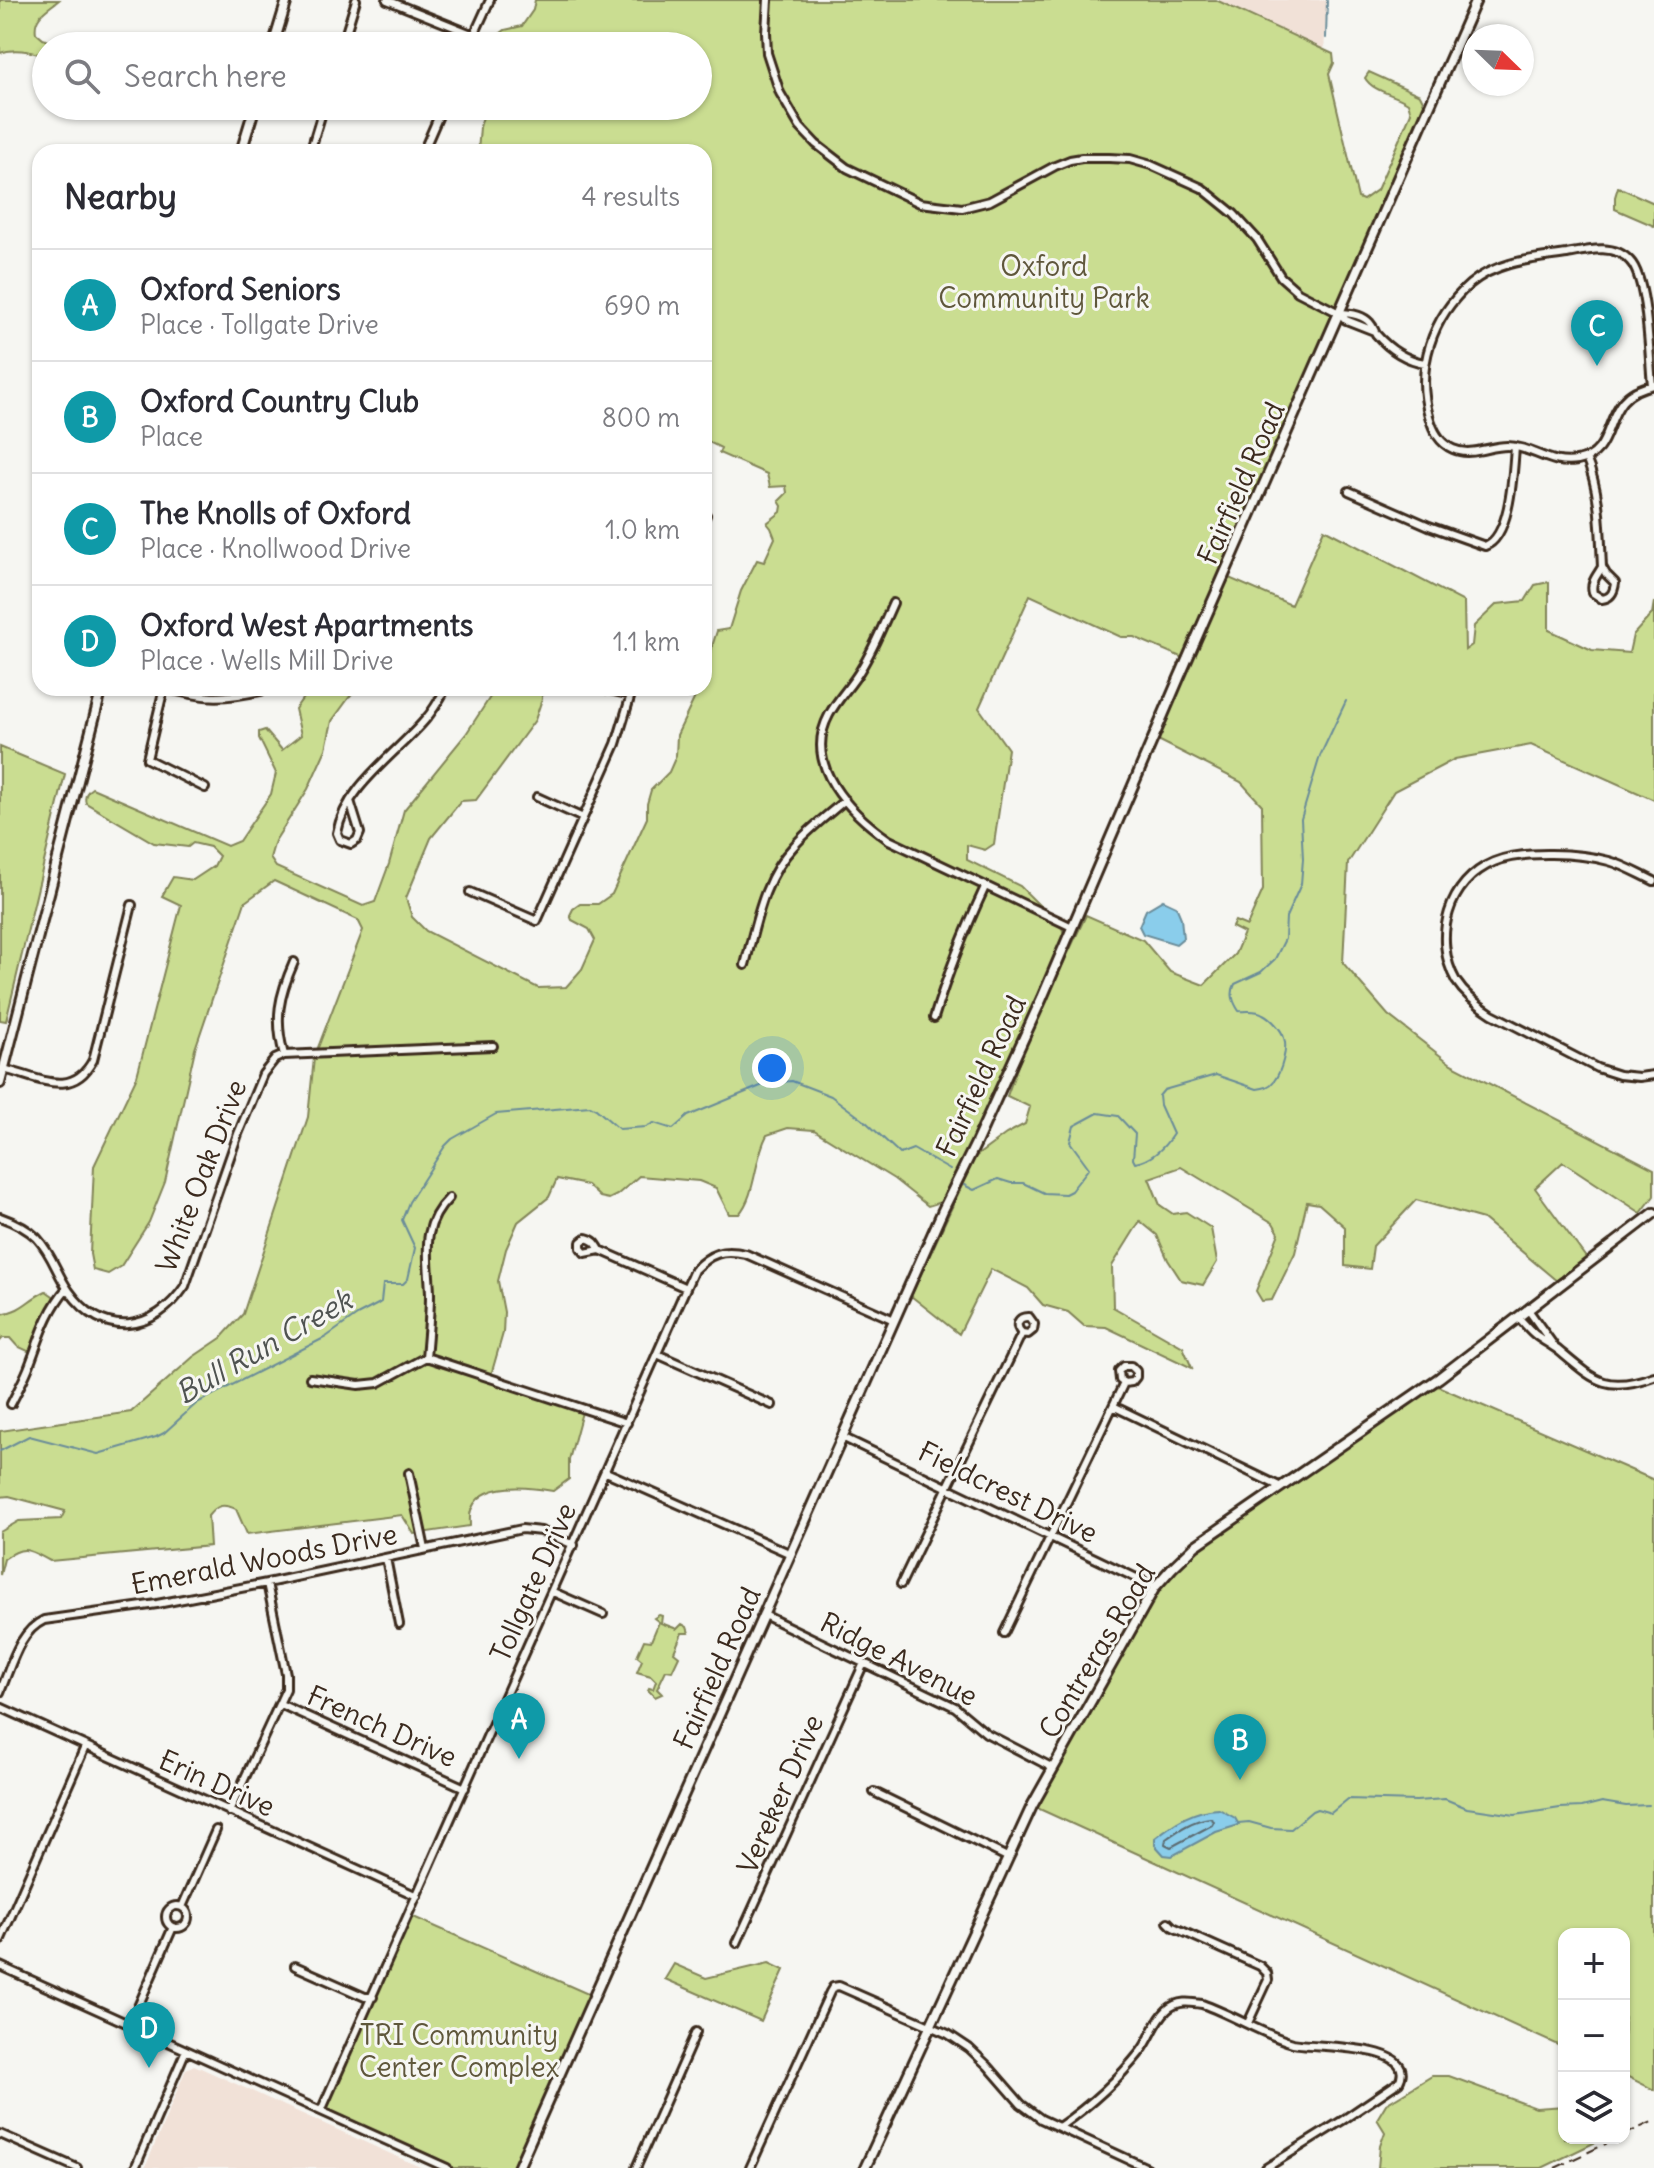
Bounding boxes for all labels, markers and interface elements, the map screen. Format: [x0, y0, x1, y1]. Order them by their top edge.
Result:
north arrow [1462, 24, 1534, 96]
search box [32, 32, 712, 120]
icon: search [60, 54, 104, 98]
text: Search here [124, 57, 287, 95]
text: Nearby [64, 175, 177, 218]
text: 4 results [582, 180, 680, 213]
park label: Oxford Community Park [938, 248, 1150, 316]
text: Oxford Seniors [140, 270, 341, 308]
text: A [82, 289, 98, 322]
text: 690 m [604, 289, 680, 322]
pin: C [1571, 300, 1623, 366]
text: Place · Tollgate Drive [140, 308, 379, 341]
text: Oxford Country Club [140, 382, 419, 420]
street label: Fairfield Road [1189, 396, 1293, 570]
text: B [81, 401, 99, 434]
text: 800 m [602, 401, 680, 434]
text: Place [140, 420, 203, 453]
text: The Knolls of Oxford [140, 494, 411, 532]
text: C [81, 513, 99, 546]
text: 1.0 km [605, 513, 680, 546]
text: Place · Knollwood Drive [140, 532, 411, 565]
text: Oxford West Apartments [140, 606, 473, 644]
text: D [81, 625, 99, 658]
text: 1.1 km [613, 625, 680, 658]
text: Place · Wells Mill Drive [140, 644, 394, 677]
street label: Fairfield Road [928, 990, 1034, 1162]
your location [752, 1048, 792, 1088]
street label: White Oak Drive [148, 1075, 254, 1277]
water label: Bull Run Creek [169, 1280, 360, 1412]
street label: Fieldcrest Drive [913, 1433, 1103, 1551]
street label: Tollgate Drive [482, 1497, 584, 1667]
street label: Emerald Woods Drive [128, 1516, 400, 1602]
street label: Contreras Road [1031, 1557, 1163, 1745]
street label: Fairfield Road [665, 1581, 769, 1755]
street label: Ridge Avenue [814, 1604, 984, 1714]
street label: French Drive [302, 1677, 462, 1775]
pin: A [493, 1693, 545, 1759]
street label: Vereker Drive [729, 1709, 831, 1879]
pin: B [1214, 1714, 1266, 1780]
street label: Erin Drive [153, 1742, 281, 1824]
map controls [1558, 1928, 1630, 2144]
button: + [1558, 1928, 1630, 2000]
button: − [1558, 2000, 1630, 2072]
pin: D [123, 2002, 175, 2068]
park label: TRI Community Center Complex [359, 2017, 560, 2085]
button: layers [1558, 2072, 1630, 2144]

